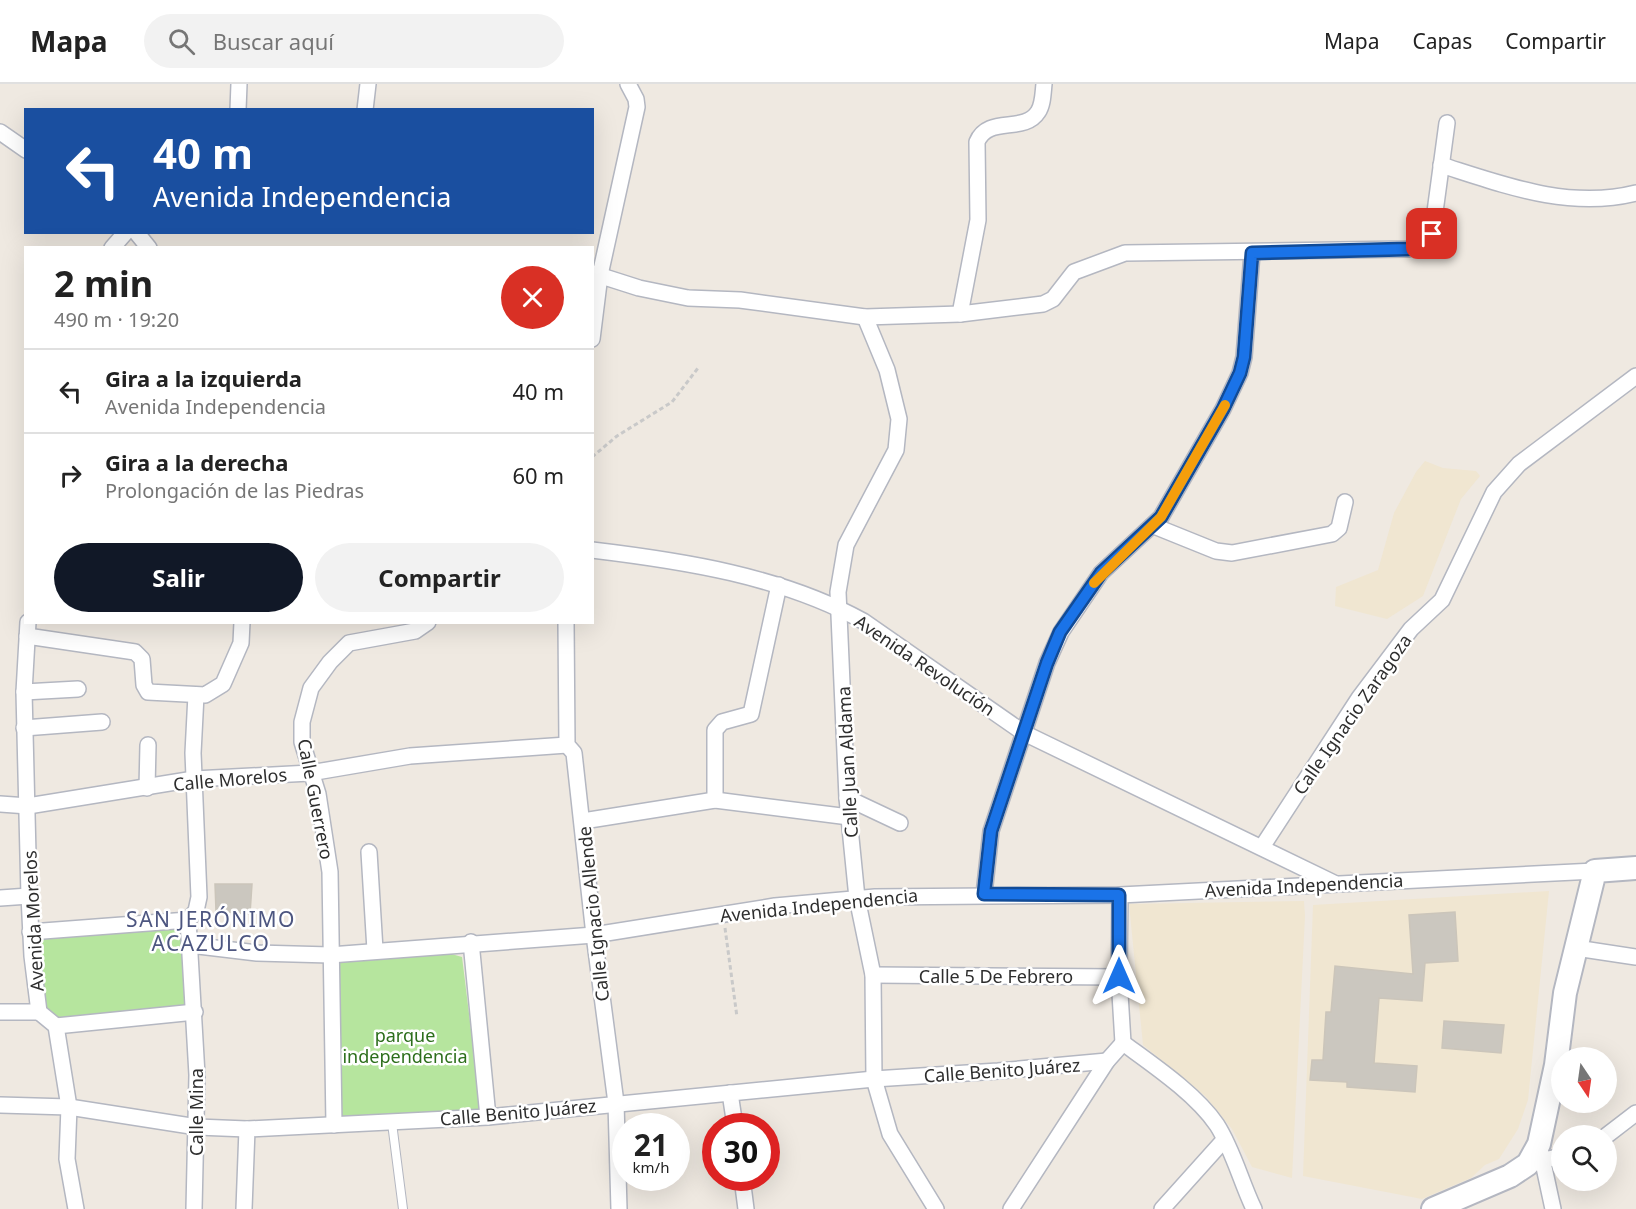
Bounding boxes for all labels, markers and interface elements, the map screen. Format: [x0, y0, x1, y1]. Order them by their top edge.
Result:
search box [144, 14, 564, 68]
text: Mapa [30, 22, 108, 60]
icon: search [165, 25, 198, 58]
text: Buscar aquí [213, 26, 334, 56]
text: Mapa [1324, 27, 1380, 55]
text: Capas [1413, 27, 1472, 55]
text: Compartir [1505, 27, 1606, 55]
text: 40 m [153, 124, 253, 181]
icon: left [54, 132, 132, 210]
text: Avenida Independencia [153, 178, 451, 215]
pin [1406, 208, 1457, 259]
icon: arrive [1415, 217, 1448, 250]
text: 2 min [54, 259, 153, 308]
button: close [501, 266, 564, 329]
text: 490 m · 19:20 [54, 306, 179, 333]
text: Gira a la izquierda [105, 363, 302, 393]
icon: left [54, 375, 87, 408]
text: 40 m [513, 376, 564, 406]
text: Avenida Independencia [105, 393, 326, 420]
text: Gira a la derecha [105, 447, 289, 477]
icon: right [54, 459, 87, 492]
text: 60 m [513, 460, 564, 490]
text: Prolongación de las Piedras [105, 477, 364, 504]
button: Salir [54, 543, 303, 612]
button: Compartir [315, 543, 564, 612]
street label: Avenida Revolución [850, 609, 1000, 721]
street label: Calle Ignacio Zaragoza [1287, 629, 1417, 799]
street label: Calle Juan Aldama [831, 686, 863, 838]
street label: Calle Guerrero [293, 737, 339, 861]
street label: Calle Morelos [172, 762, 288, 796]
street label: Calle Ignacio Allende [572, 825, 614, 1003]
street label: Avenida Morelos [17, 850, 49, 992]
street label: Avenida Independencia [1204, 868, 1404, 902]
street label: Avenida Independencia [719, 883, 919, 927]
district label: SAN JERÓNIMO ACAZULCO [126, 905, 296, 957]
position arrow [1087, 944, 1151, 1008]
street label: Calle 5 De Febrero [919, 964, 1073, 988]
park label: parque independencia [342, 1023, 468, 1068]
north arrow [1551, 1047, 1617, 1113]
map controls [1551, 1047, 1617, 1191]
street label: Calle Benito Juárez [923, 1053, 1081, 1087]
street label: Calle Mina [184, 1068, 208, 1156]
street label: Calle Benito Juárez [439, 1093, 597, 1131]
speed limit sign: 30 [702, 1113, 780, 1191]
text: 21 [634, 1124, 668, 1165]
button: search [1551, 1125, 1617, 1191]
text: km/h [633, 1157, 669, 1177]

